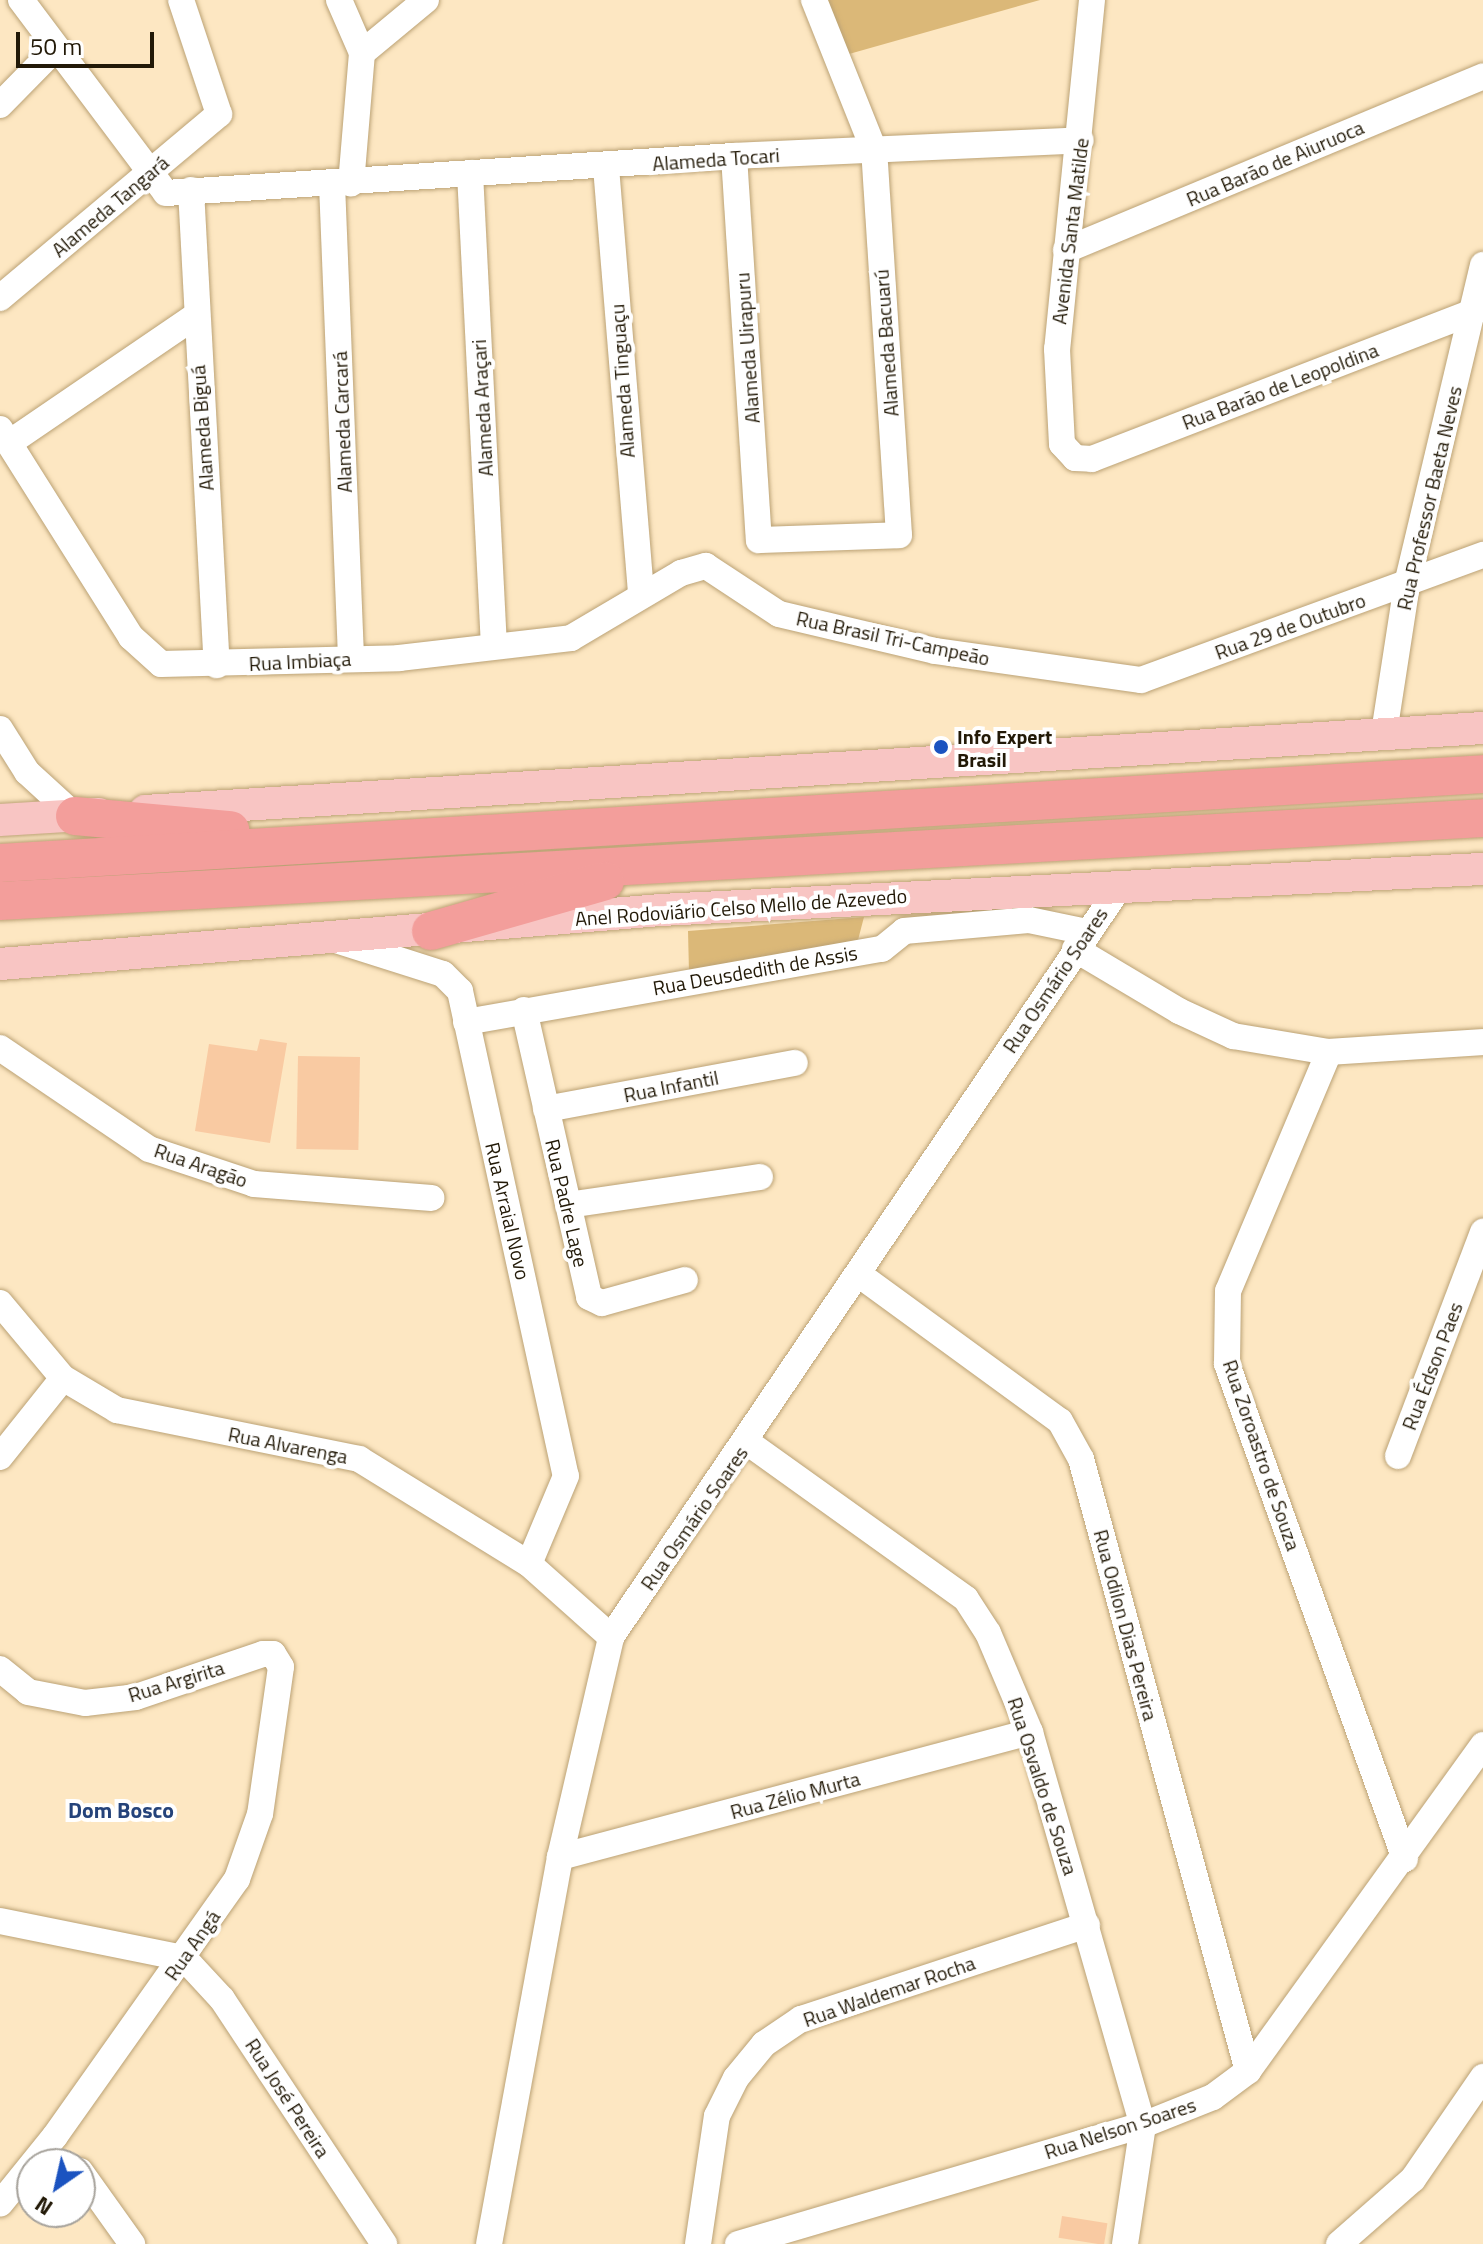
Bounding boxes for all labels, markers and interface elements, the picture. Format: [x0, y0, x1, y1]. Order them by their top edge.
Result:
scale bar [20, 16, 158, 66]
text: 50 m [30, 28, 82, 64]
street label: Rua Barão de Aiuruoca [1183, 115, 1367, 211]
street label: Avenida Santa Matilde [1047, 136, 1093, 326]
street label: Alameda Tocari [651, 143, 781, 175]
street label: Alameda Tangará [47, 150, 173, 262]
street label: Alameda Bacuarú [869, 269, 903, 417]
street label: Alameda Uirapuru [730, 272, 764, 424]
street label: Alameda Tinguaçu [605, 303, 639, 459]
street label: Rua Barão de Leopoldina [1179, 337, 1381, 435]
street label: Alameda Araçari [466, 339, 498, 477]
street label: Alameda Carcará [328, 351, 356, 493]
street label: Alameda Biguá [186, 364, 218, 492]
street label: Rua Professor Baeta Neves [1391, 384, 1467, 612]
street label: Rua 29 de Outubro [1211, 588, 1369, 664]
street label: Rua Brasil Tri-Campeão [794, 606, 992, 670]
street label: Rua Imbiaça [248, 646, 352, 676]
place label: Info Expert Brasil [957, 724, 1052, 771]
marker: Info Expert Brasil [932, 738, 950, 756]
street label: Anel Rodoviário Celso Mello de Azevedo [574, 883, 908, 931]
street label: Rua Osmário Soares [997, 903, 1113, 1057]
street label: Rua Deusdedith de Assis [651, 940, 859, 1000]
street label: Rua Infantil [621, 1065, 721, 1107]
street label: Rua Padre Lage [541, 1137, 593, 1269]
street label: Rua Aragão [151, 1138, 251, 1192]
street label: Rua Arraial Novo [481, 1140, 535, 1282]
street label: Rua Édson Paes [1397, 1299, 1467, 1433]
street label: Rua Zoroastro de Souza [1218, 1357, 1306, 1553]
street label: Rua Alvarenga [226, 1422, 350, 1468]
street label: Rua Osmário Soares [635, 1441, 753, 1595]
street label: Rua Odilon Dias Pereira [1089, 1527, 1163, 1723]
street label: Rua Argirita [125, 1655, 227, 1707]
street label: Rua Osvaldo de Souza [1003, 1694, 1083, 1878]
street label: Rua Zélio Murta [728, 1766, 862, 1824]
district label: Dom Bosco [68, 1798, 174, 1824]
street label: Rua Angá [159, 1905, 225, 1985]
street label: Rua Waldemar Rocha [800, 1950, 978, 2032]
street label: Rua José Pereira [241, 2034, 335, 2162]
street label: Rua Nelson Soares [1041, 2092, 1199, 2164]
north arrow [16, 2148, 96, 2228]
text: N [28, 2188, 60, 2225]

